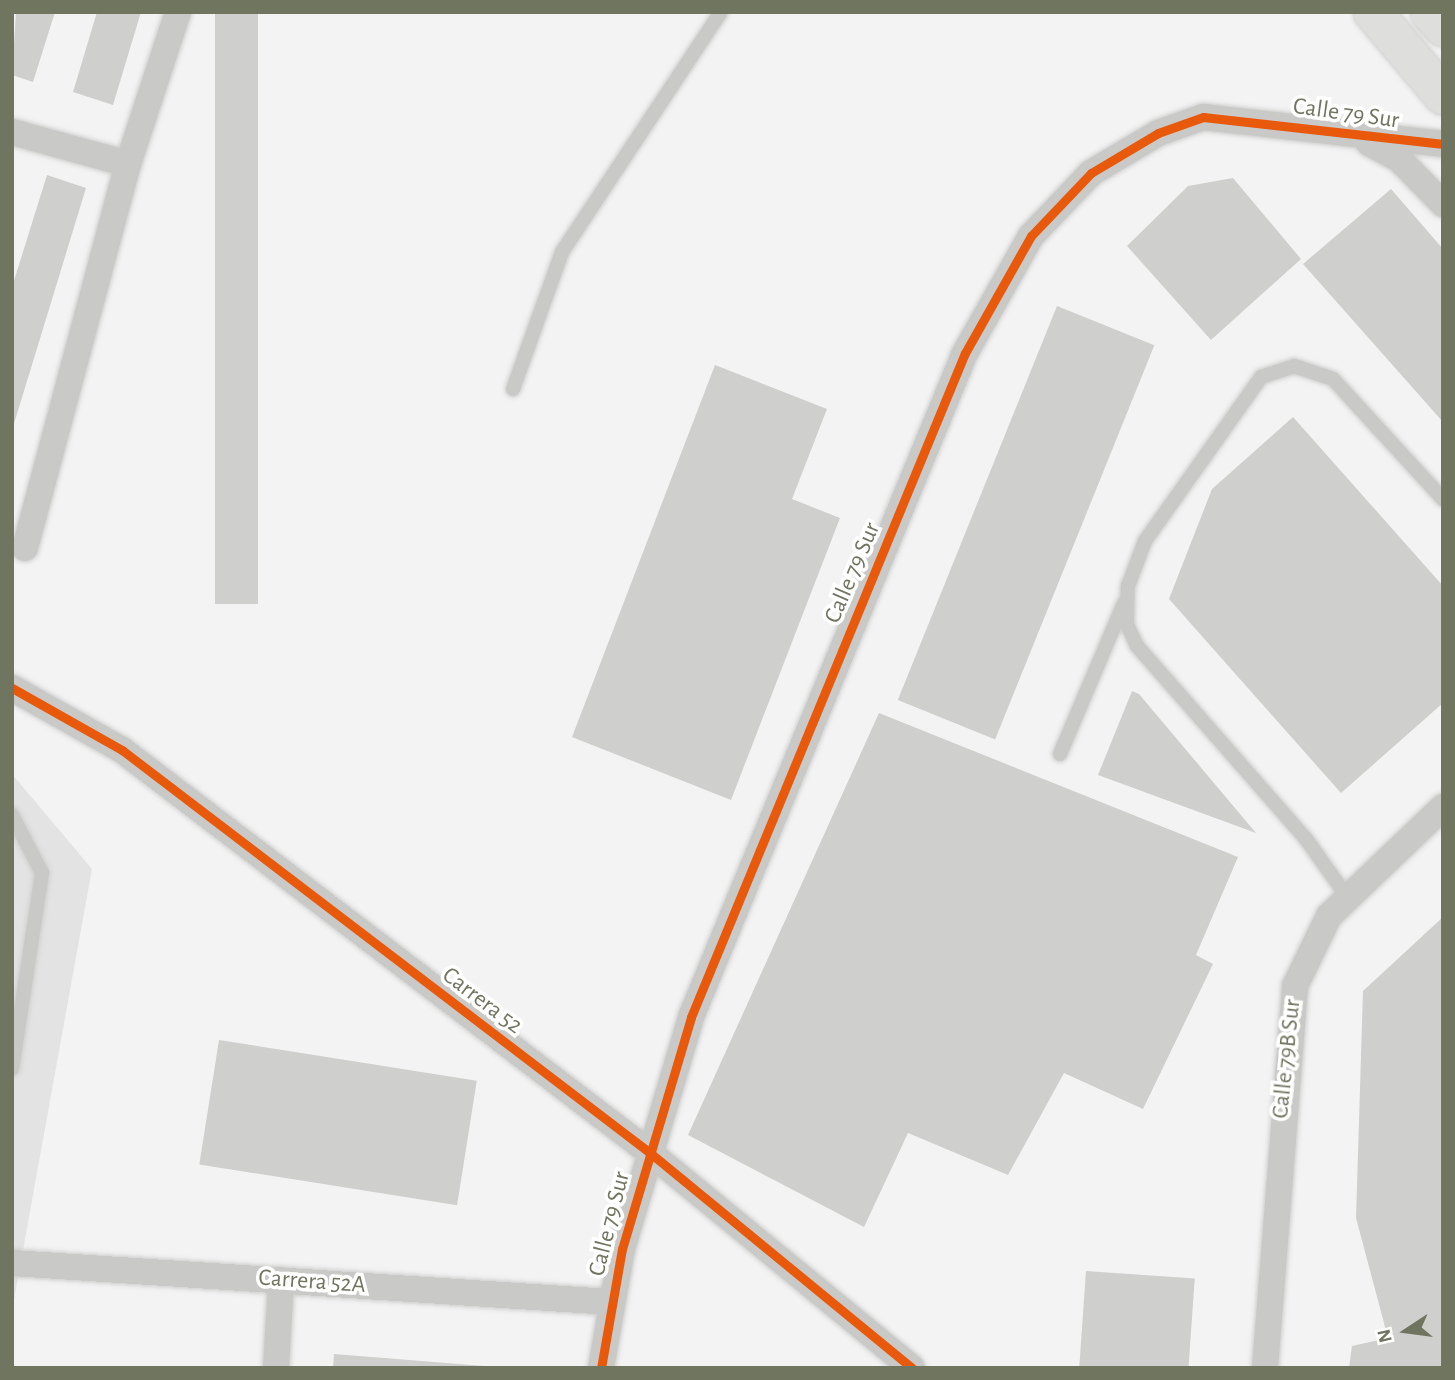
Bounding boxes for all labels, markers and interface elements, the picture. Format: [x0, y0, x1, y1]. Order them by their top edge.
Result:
street label: Calle 79 Sur [1291, 92, 1401, 136]
street label: Calle 79 Sur [819, 518, 887, 628]
street label: Carrera 52 [436, 961, 528, 1041]
street label: Calle 79B Sur [1266, 998, 1308, 1120]
street label: Calle 79 Sur [583, 1169, 637, 1279]
street label: Carrera 52A [257, 1264, 367, 1300]
north arrow [1371, 1296, 1441, 1366]
text: N [1374, 1327, 1396, 1344]

